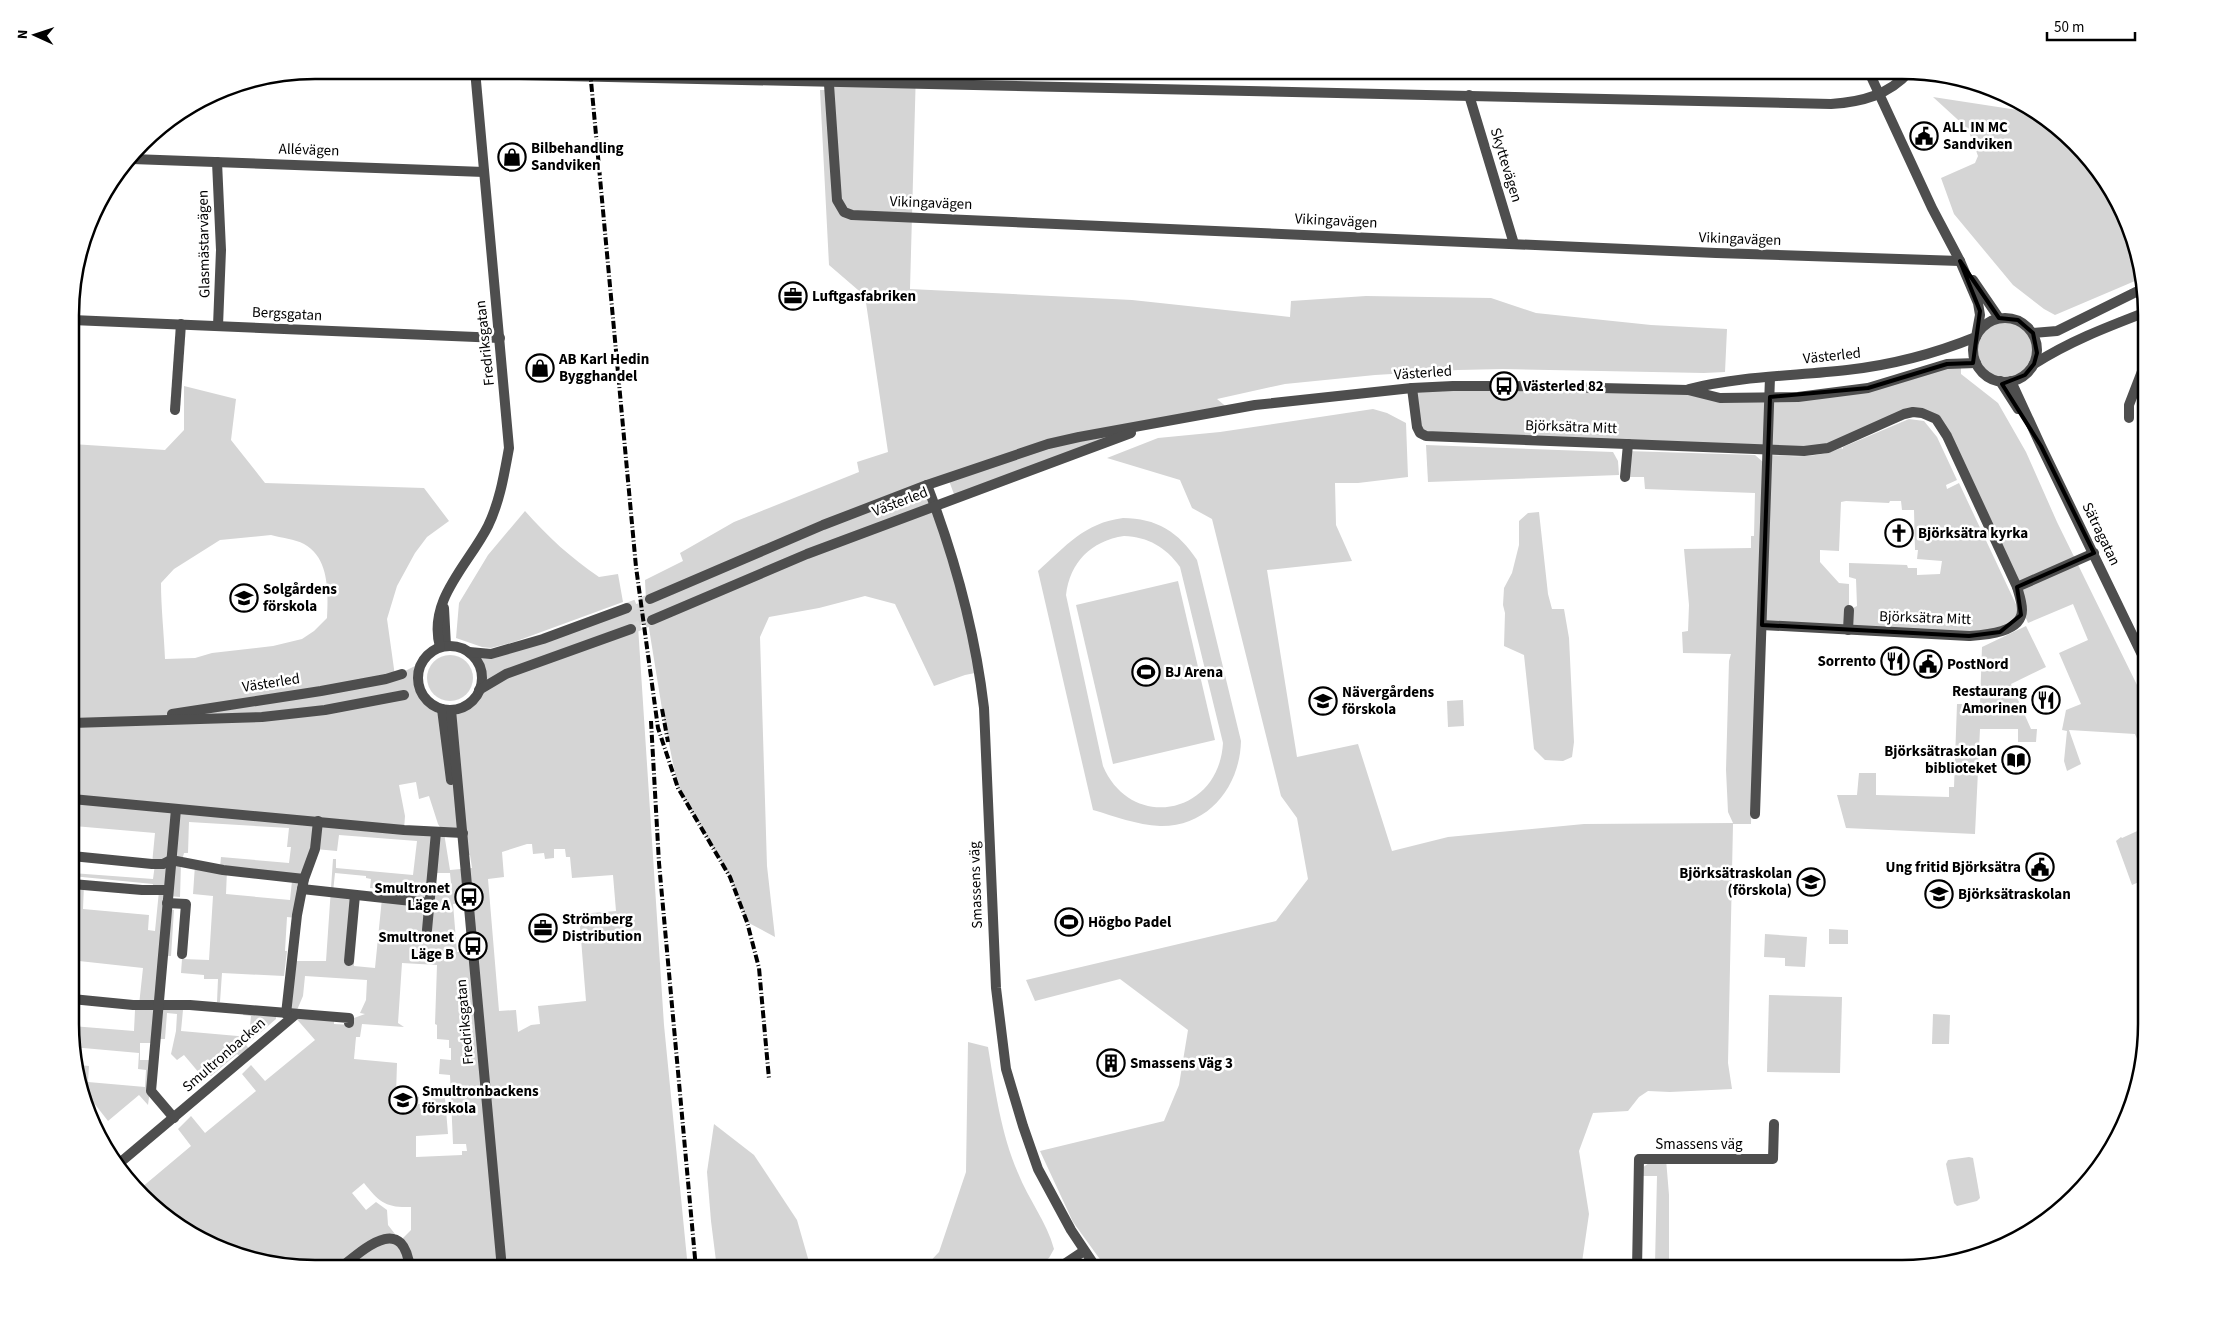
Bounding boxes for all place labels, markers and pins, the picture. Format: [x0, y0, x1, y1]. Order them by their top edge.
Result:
place label: ALL IN MC Sandviken [1942, 117, 2013, 155]
public building icon: ALL IN MC Sandviken [1909, 121, 1939, 151]
place label: Bilbehandling Sandviken [531, 138, 624, 176]
shop icon: Bilbehandling Sandviken [497, 142, 527, 172]
office icon: Luftgasfabriken [778, 281, 808, 311]
place label: Luftgasfabriken [812, 286, 916, 307]
place label: AB Karl Hedin Bygghandel [558, 349, 649, 387]
shop icon: AB Karl Hedin Bygghandel [525, 353, 555, 383]
bus stop icon: Västerled 82 [1489, 371, 1519, 401]
place label: Västerled 82 [1522, 376, 1604, 397]
church icon: Björksätra kyrka [1884, 518, 1914, 548]
place label: Björksätra kyrka [1918, 523, 2028, 544]
place label: Solgårdens förskola [263, 579, 337, 617]
school or university icon: Solgårdens förskola [229, 583, 259, 613]
restaurant icon: Sorrento [1880, 646, 1910, 676]
public building icon: PostNord [1913, 649, 1943, 679]
place label: Sorrento [1817, 651, 1876, 672]
place label: PostNord [1947, 654, 2009, 675]
sports icon: BJ Arena [1131, 657, 1161, 687]
place label: BJ Arena [1165, 662, 1223, 683]
place label: Restaurang Amorinen [1952, 681, 2027, 719]
place label: Nävergårdens förskola [1342, 682, 1435, 720]
restaurant icon: Restaurang Amorinen [2031, 685, 2061, 715]
school or university icon: Nävergårdens förskola [1308, 686, 1338, 716]
place label: Björksätraskolan biblioteket [1884, 741, 1997, 779]
library icon: Björksätraskolan biblioteket [2001, 745, 2031, 775]
public building icon: Ung fritid Björksätra [2025, 852, 2055, 882]
place label: Ung fritid Björksätra [1885, 857, 2021, 878]
place label: Björksätraskolan (förskola) [1679, 863, 1792, 901]
school or university icon: Björksätraskolan (förskola) [1796, 867, 1826, 897]
place label: Smultronet Läge A [374, 878, 450, 916]
school or university icon: Björksätraskolan [1924, 879, 1954, 909]
bus stop icon: Smultronet Läge A [454, 882, 484, 912]
place label: Björksätraskolan [1958, 884, 2071, 905]
sports icon: Högbo Padel [1054, 907, 1084, 937]
place label: Strömberg Distribution [562, 909, 642, 947]
place label: Högbo Padel [1088, 912, 1172, 933]
office icon: Strömberg Distribution [528, 913, 558, 943]
place label: Smultronet Läge B [378, 927, 454, 965]
bus stop icon: Smultronet Läge B [458, 931, 488, 961]
building icon: Smassens Väg 3 [1096, 1048, 1126, 1078]
place label: Smassens Väg 3 [1130, 1053, 1233, 1074]
place label: Smultronbackens förskola [422, 1081, 539, 1119]
school or university icon: Smultronbackens förskola [388, 1085, 418, 1115]

